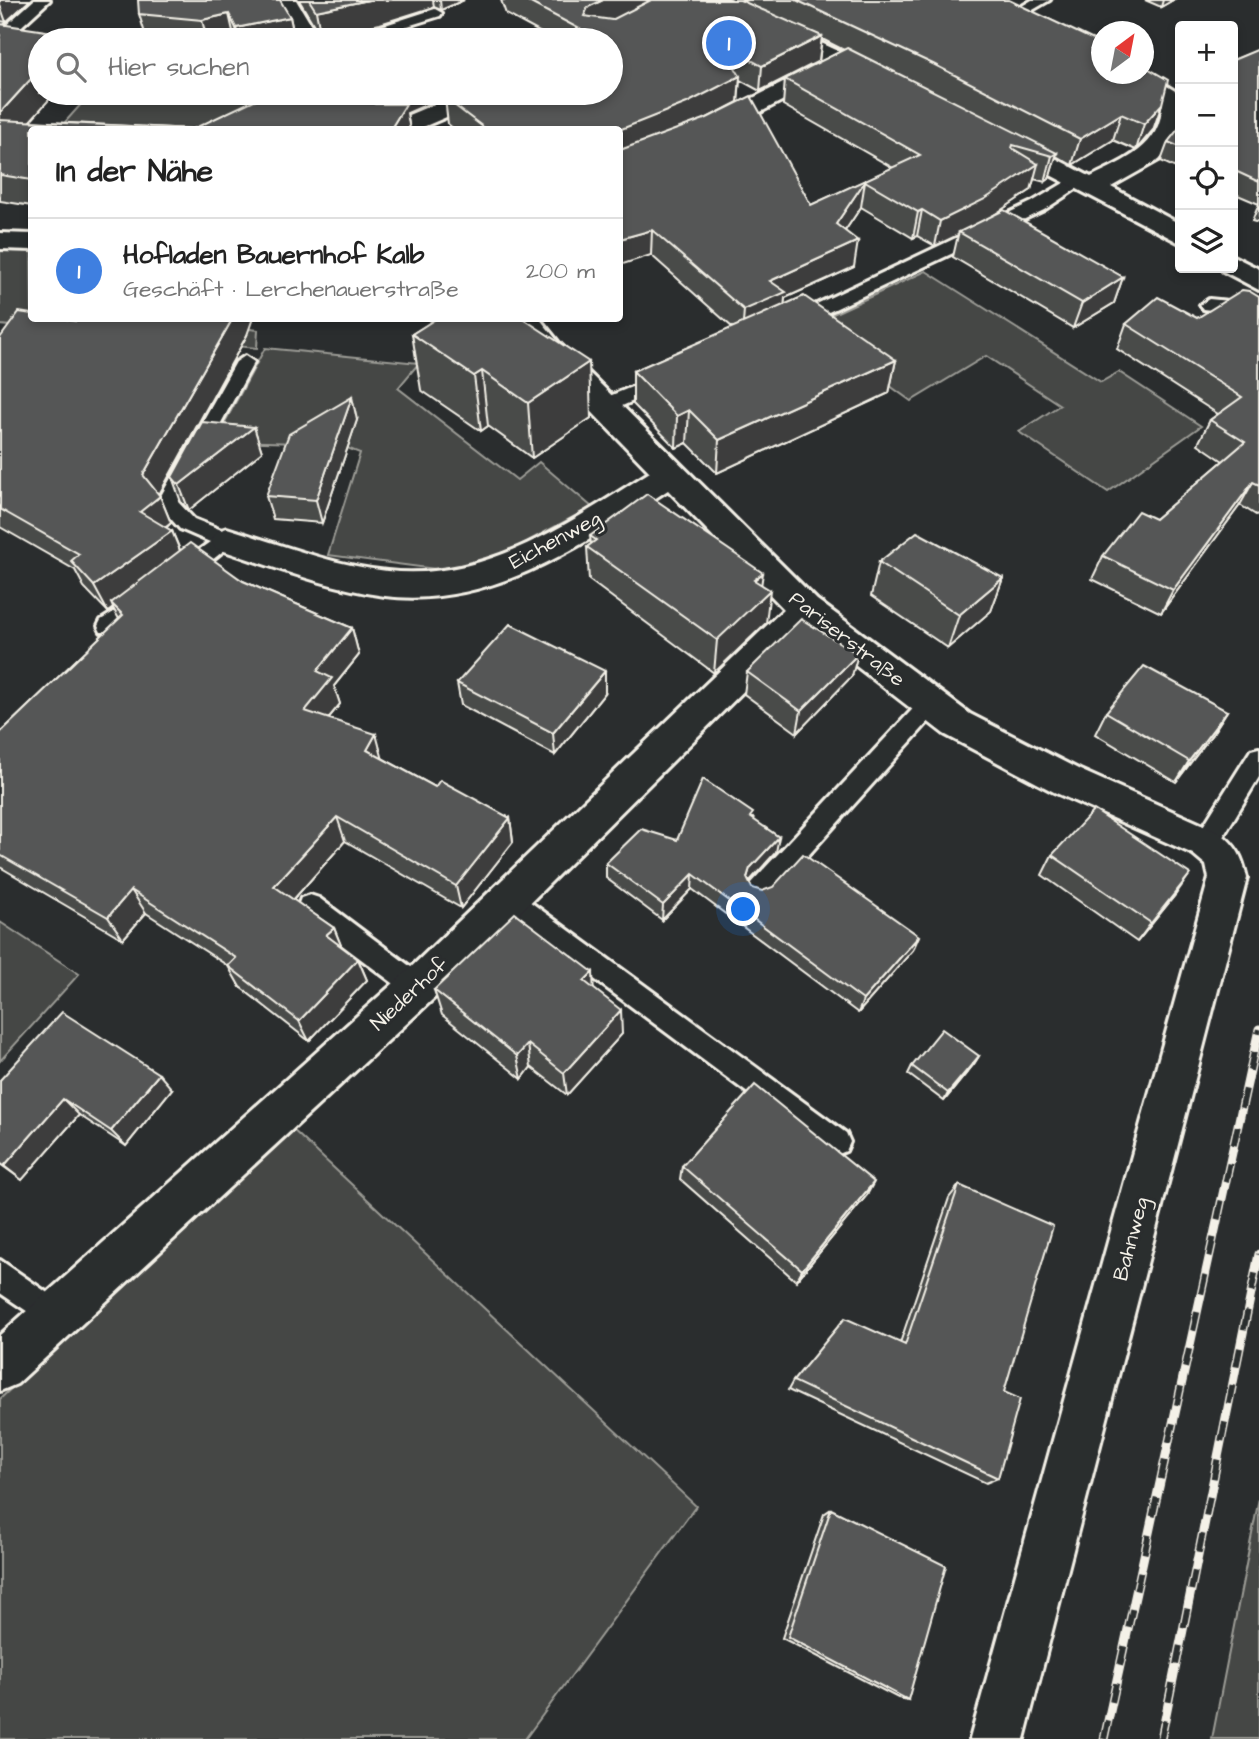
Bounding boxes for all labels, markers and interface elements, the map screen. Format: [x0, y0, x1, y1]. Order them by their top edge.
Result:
pin: 1 [706, 17, 752, 69]
north arrow [1091, 21, 1154, 84]
map controls [1175, 21, 1238, 273]
button: + [1175, 21, 1238, 84]
search box [28, 28, 623, 105]
icon: search [52, 48, 90, 86]
text: Hier suchen [108, 49, 249, 85]
button: − [1175, 84, 1238, 147]
button: locate [1175, 147, 1238, 210]
text: In der Nähe [56, 151, 213, 193]
button: layers [1175, 210, 1238, 273]
text: Hofladen Bauernhof Kalb [123, 237, 424, 273]
text: 1 [78, 255, 80, 287]
text: 200 m [526, 255, 595, 287]
text: Geschäft · Lerchenauerstraße [123, 273, 459, 305]
street label: Eichenweg [504, 504, 607, 578]
street label: Pariserstraße [783, 584, 911, 694]
your location [726, 892, 760, 926]
street label: Niederhof [364, 950, 454, 1037]
street label: Bahnweg [1106, 1194, 1158, 1285]

